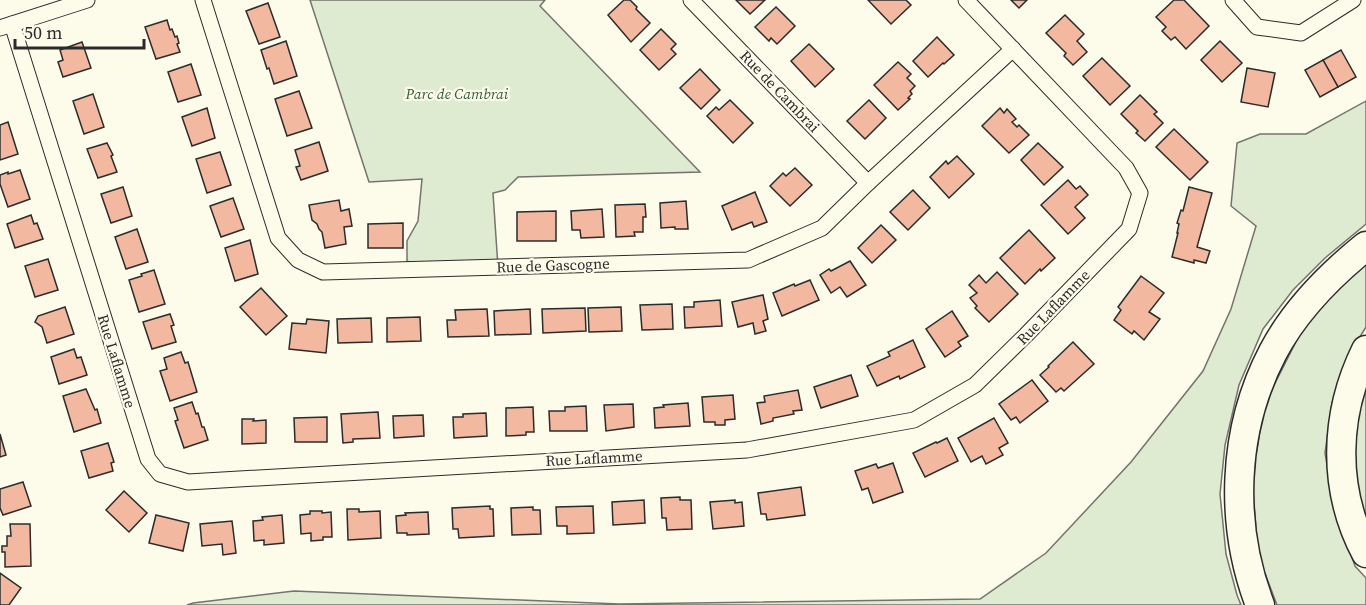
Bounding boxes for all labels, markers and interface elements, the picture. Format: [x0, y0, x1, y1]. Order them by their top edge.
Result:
scale bar [15, 12, 144, 50]
text: 50 m [24, 20, 62, 45]
street label: Rue de Cambrai [735, 45, 825, 137]
park label: Parc de Cambrai [405, 83, 509, 104]
street label: Rue de Gascogne [496, 253, 610, 277]
street label: Rue Laflamme [1012, 265, 1095, 349]
street label: Rue Laflamme [93, 311, 141, 411]
street label: Rue Laflamme [545, 445, 643, 471]

